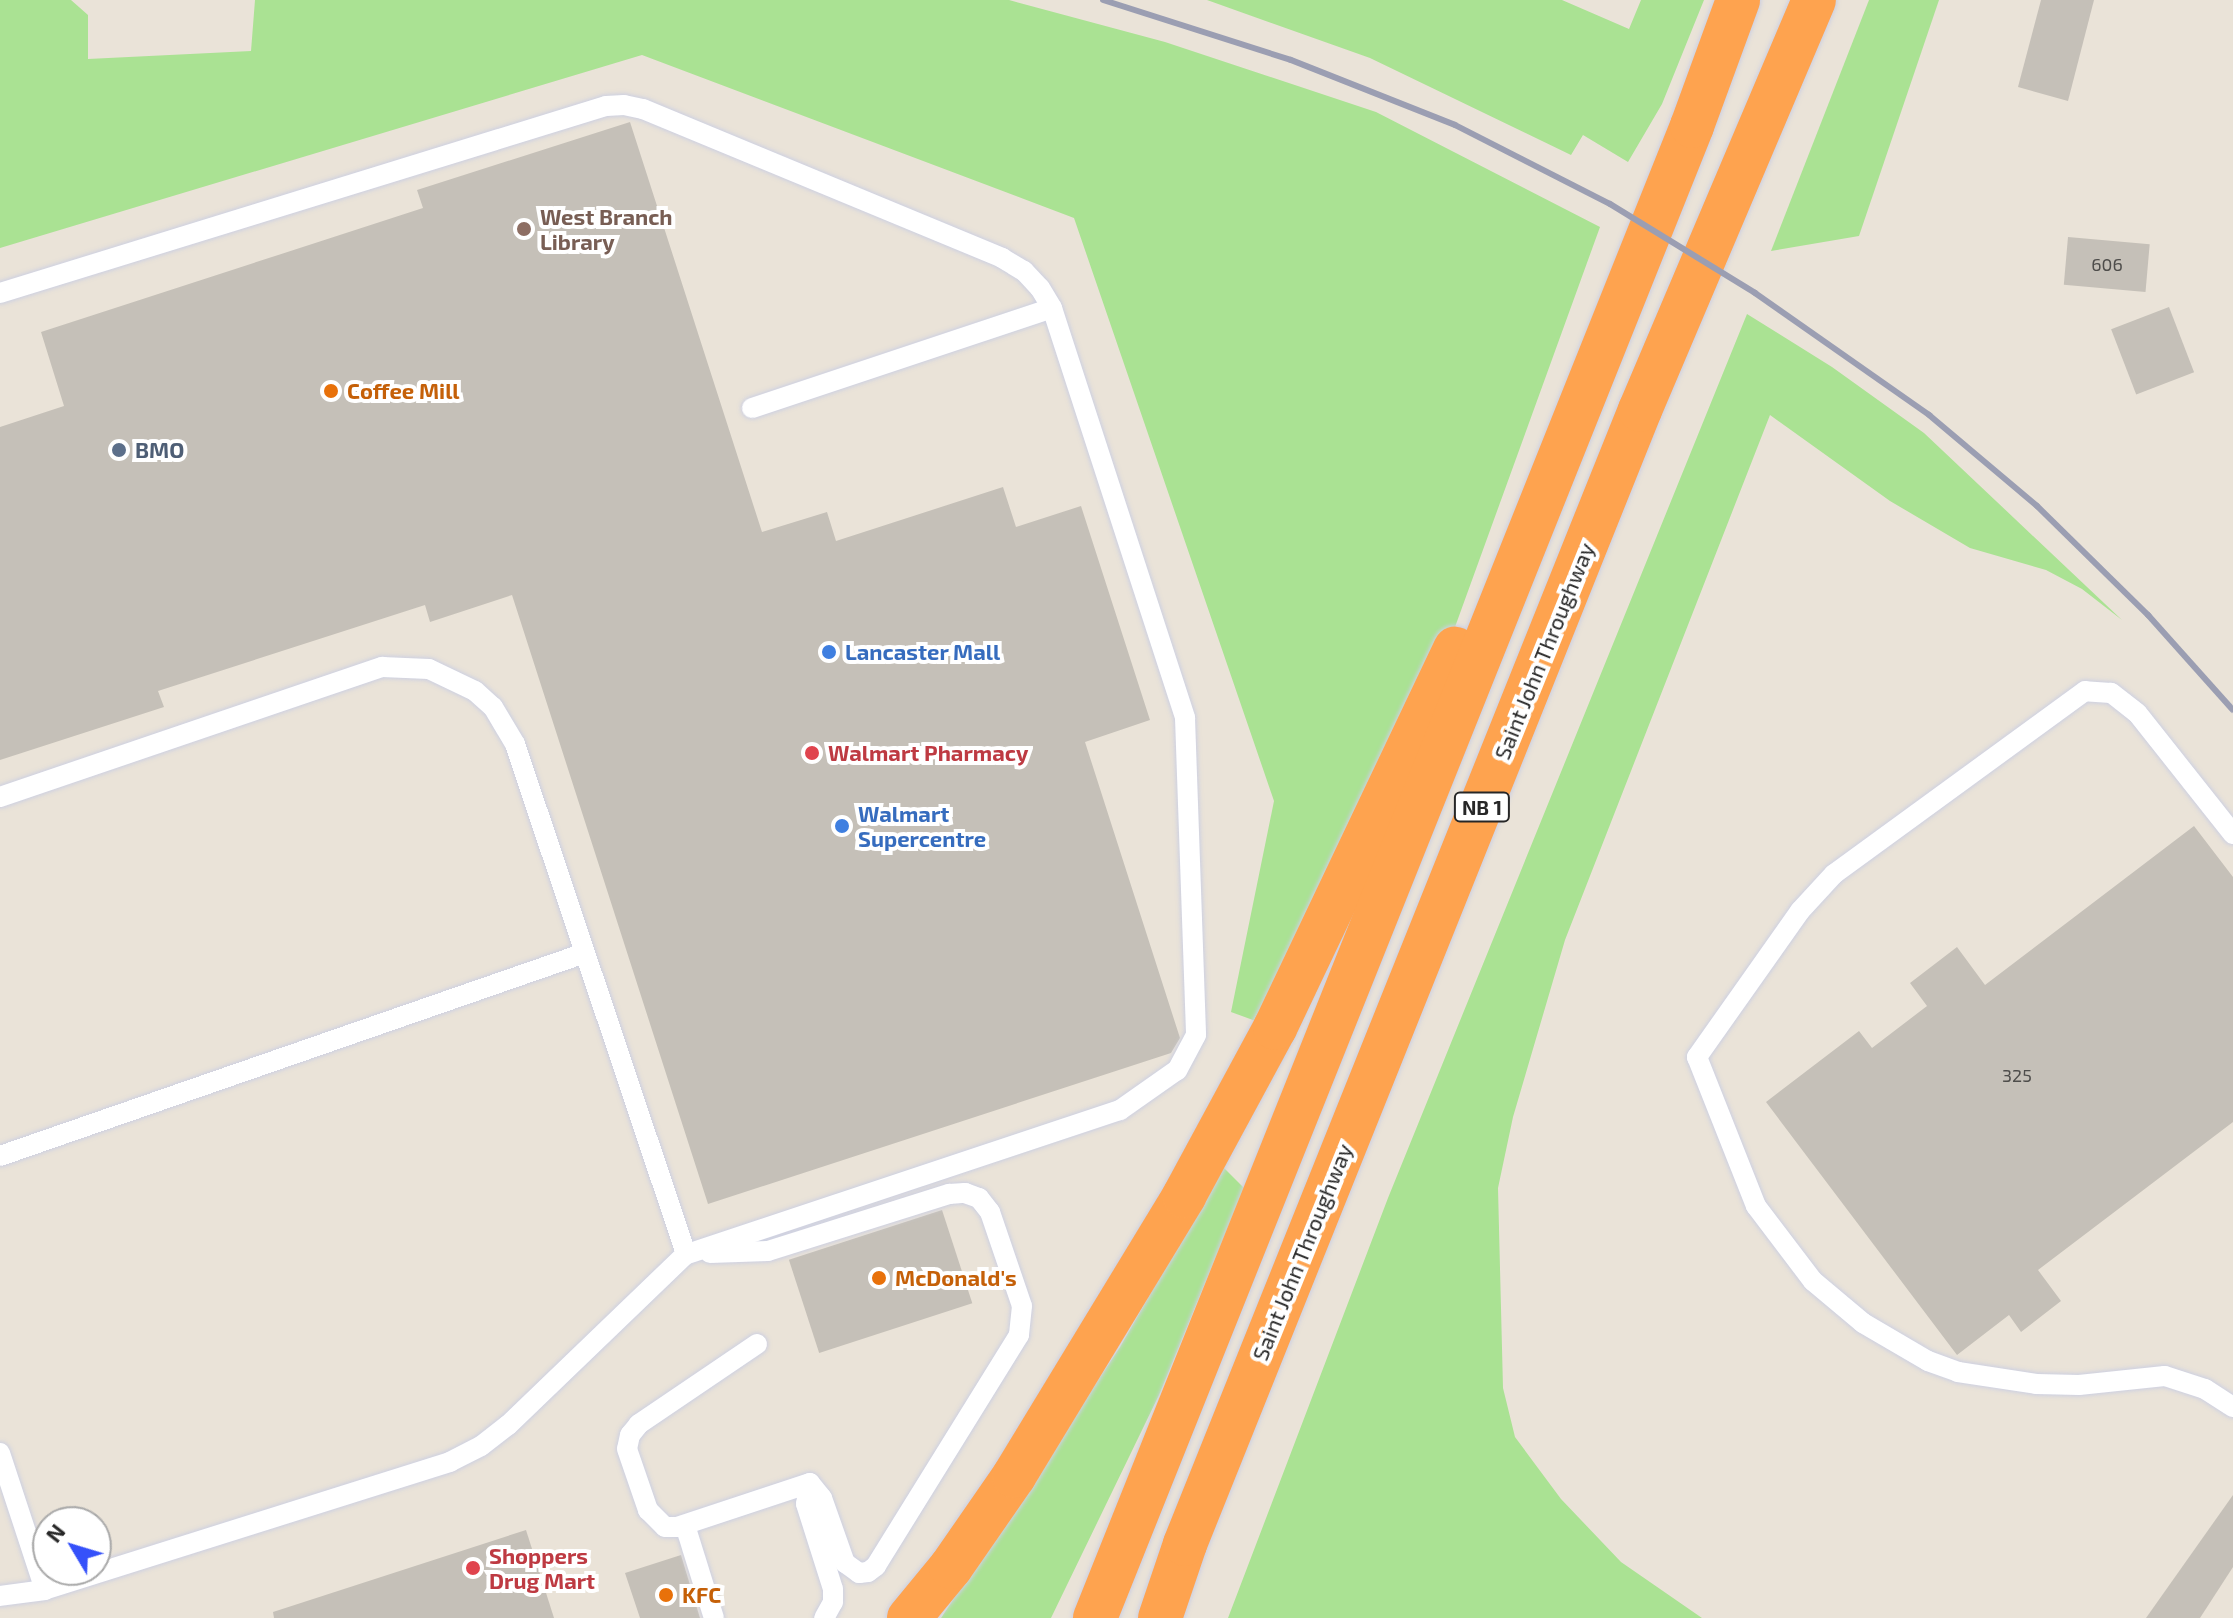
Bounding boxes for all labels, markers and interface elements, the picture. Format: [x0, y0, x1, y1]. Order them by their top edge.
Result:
place label: West Branch Library [540, 203, 673, 254]
marker: West Branch Library [515, 220, 533, 238]
house number: 606 [2091, 253, 2123, 275]
place label: Coffee Mill [347, 378, 460, 404]
marker: Coffee Mill [322, 382, 340, 400]
place label: BMO [135, 437, 184, 463]
marker: BMO [110, 441, 128, 459]
street label: Saint John Throughway [1488, 538, 1600, 764]
place label: Lancaster Mall [845, 639, 1001, 665]
marker: Lancaster Mall [820, 643, 838, 661]
place label: Walmart Pharmacy [828, 740, 1028, 766]
marker: Walmart Pharmacy [803, 744, 821, 762]
road number: NB 1 [1452, 791, 1512, 823]
place label: Walmart Supercentre [858, 800, 986, 852]
marker: Walmart Supercentre [833, 817, 851, 835]
house number: 325 [2002, 1064, 2032, 1086]
street label: Saint John Throughway [1246, 1139, 1358, 1365]
place label: McDonald's [895, 1265, 1017, 1291]
marker: McDonald's [870, 1269, 888, 1287]
north arrow [32, 1506, 112, 1586]
text: N [40, 1518, 70, 1547]
place label: Shoppers Drug Mart [489, 1542, 595, 1594]
marker: Shoppers Drug Mart [464, 1559, 482, 1577]
place label: KFC [682, 1582, 721, 1608]
marker: KFC [657, 1586, 675, 1604]

